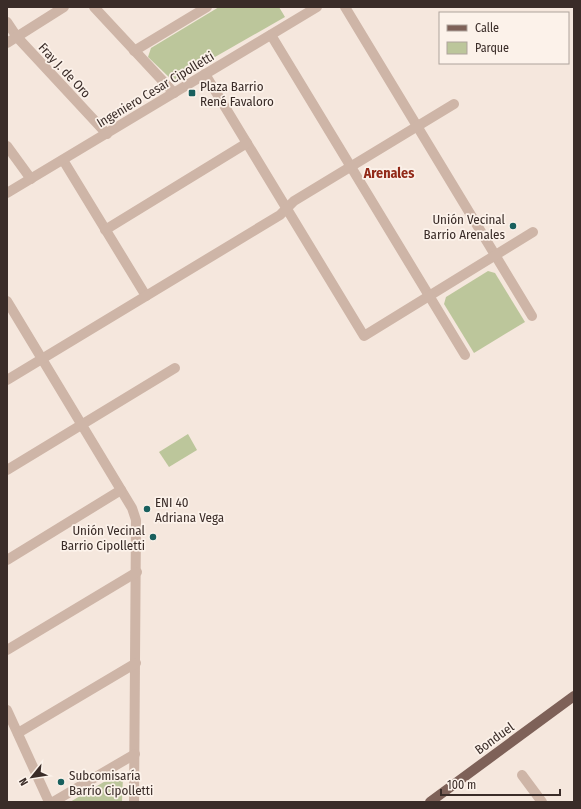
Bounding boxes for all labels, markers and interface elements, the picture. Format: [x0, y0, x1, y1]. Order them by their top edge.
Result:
legend [439, 12, 569, 64]
text: Calle [475, 21, 499, 35]
street label: Fray J. de Oro [35, 40, 94, 101]
text: Parque [475, 41, 509, 55]
street label: Ingeniero Cesar Cipolletti [94, 48, 217, 130]
place label: Plaza Barrio René Favaloro [200, 79, 274, 109]
marker: Plaza Barrio René Favaloro [187, 88, 197, 98]
district label: Arenales [363, 165, 414, 182]
place label: Unión Vecinal Barrio Arenales [423, 212, 506, 242]
marker: Unión Vecinal Barrio Arenales [508, 221, 518, 231]
place label: ENI 40 Adriana Vega [155, 495, 224, 525]
marker: ENI 40 Adriana Vega [142, 504, 152, 514]
place label: Unión Vecinal Barrio Cipolletti [61, 523, 146, 553]
marker: Unión Vecinal Barrio Cipolletti [148, 532, 158, 542]
street label: Bonduel [472, 719, 517, 758]
north arrow [12, 757, 52, 797]
place label: Subcomisaría Barrio Cipolletti [69, 768, 153, 798]
scale bar [441, 771, 560, 797]
text: N [16, 776, 31, 788]
marker: Subcomisaría Barrio Cipolletti [56, 777, 66, 787]
text: 100 m [447, 778, 476, 792]

